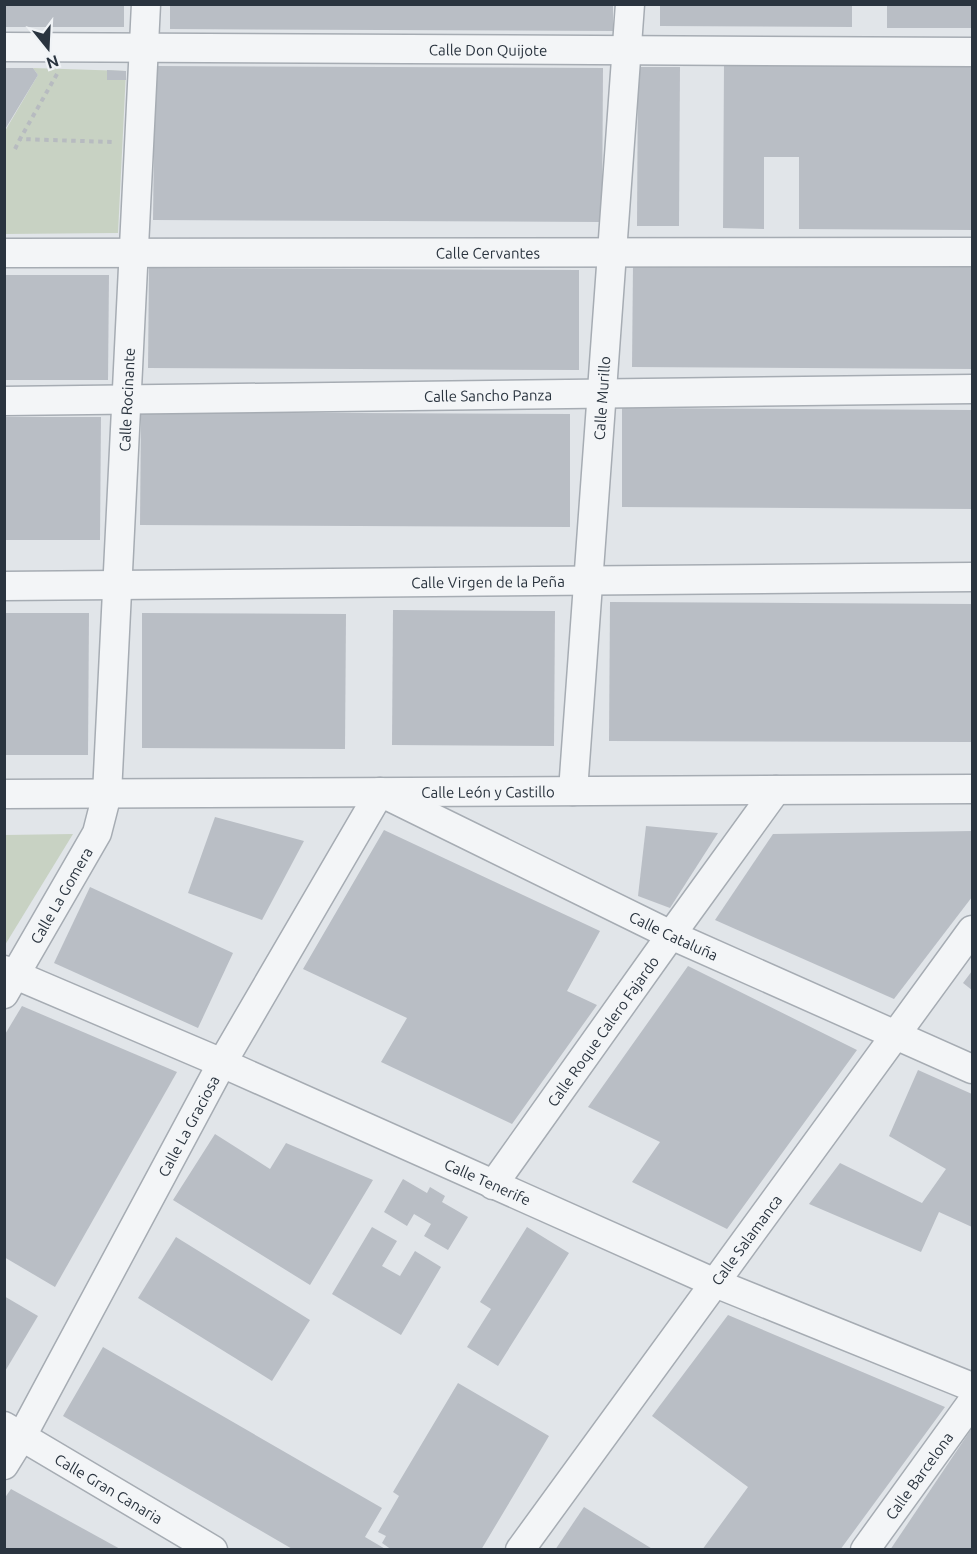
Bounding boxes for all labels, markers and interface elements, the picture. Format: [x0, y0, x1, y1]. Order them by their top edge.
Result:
north arrow [18, 18, 78, 78]
street label: Calle Don Quijote [429, 41, 547, 58]
text: N [44, 52, 61, 73]
street label: Calle Cervantes [436, 244, 540, 261]
street label: Calle Rocinante [115, 347, 138, 452]
street label: Calle Murillo [590, 355, 613, 441]
street label: Calle Sancho Panza [424, 386, 552, 404]
street label: Calle Virgen de la Peña [411, 572, 565, 591]
street label: Calle León y Castillo [421, 783, 555, 800]
street label: Calle La Gomera [26, 844, 96, 947]
street label: Calle Cataluña [627, 907, 721, 963]
street label: Calle Roque Calero Fajardo [543, 953, 662, 1109]
street label: Calle La Graciosa [154, 1072, 222, 1179]
street label: Calle Tenerife [442, 1155, 533, 1208]
street label: Calle Salamanca [708, 1191, 785, 1288]
street label: Calle Barcelona [882, 1428, 956, 1522]
street label: Calle Gran Canaria [52, 1450, 166, 1527]

